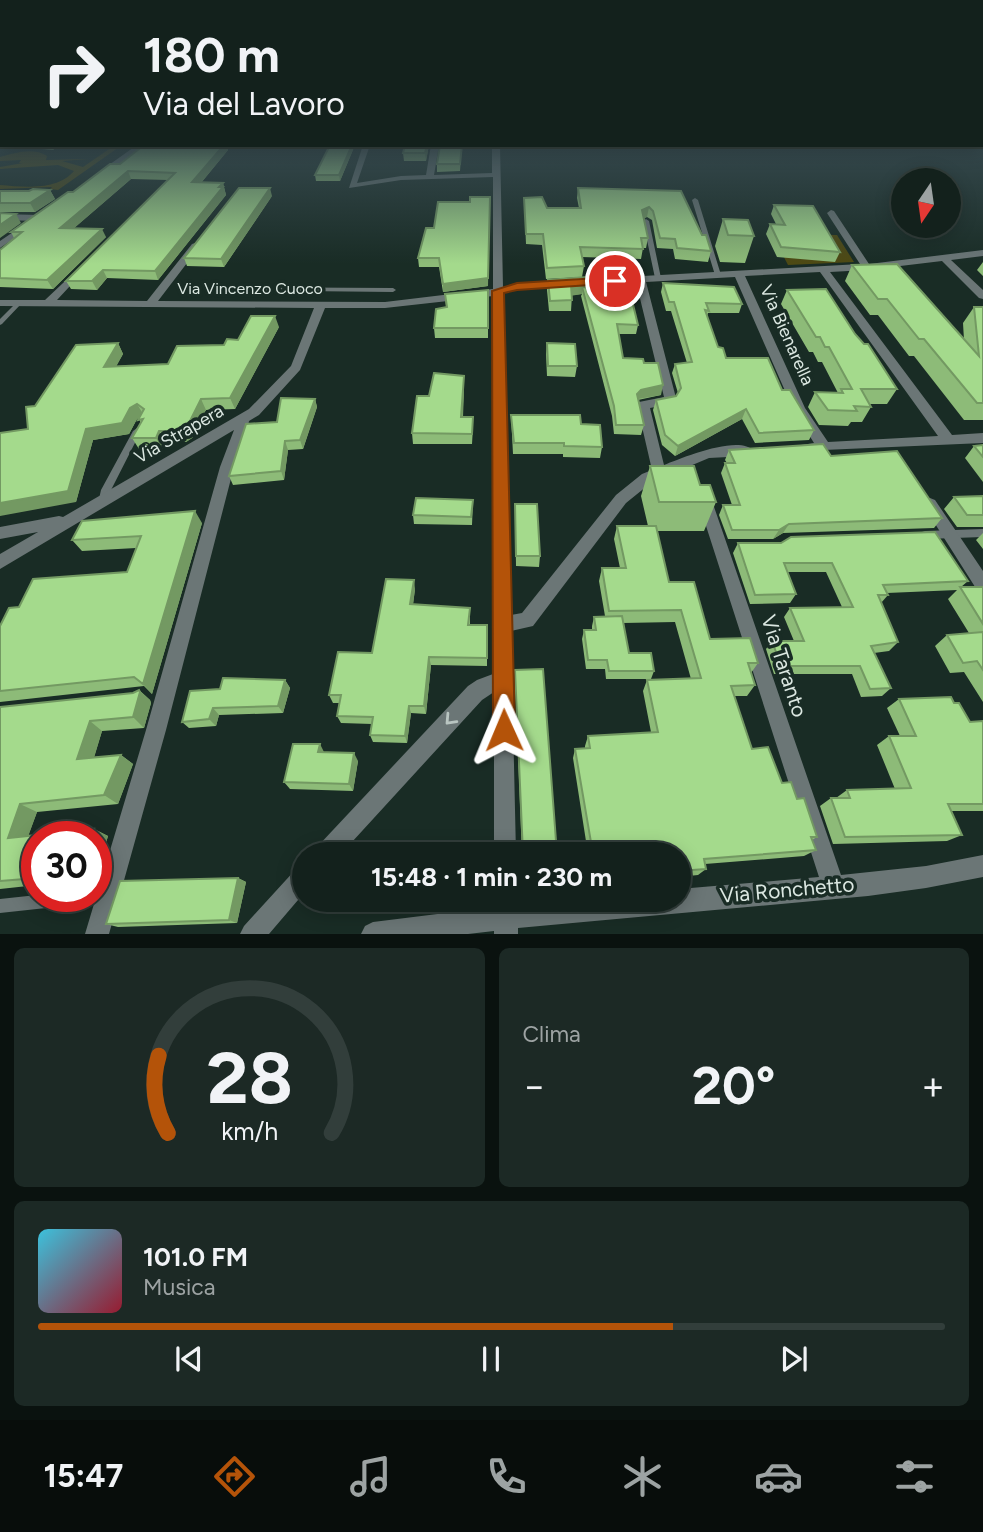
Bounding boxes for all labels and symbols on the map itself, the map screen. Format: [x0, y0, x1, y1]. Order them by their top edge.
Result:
north arrow [891, 168, 961, 238]
pin [585, 251, 645, 311]
street label: Via Vincenzo Cuoco [177, 279, 323, 298]
street label: Via Bienarella [755, 281, 819, 389]
street label: Via Strapera [131, 400, 227, 468]
street label: Via Taranto [756, 612, 813, 720]
position arrow [467, 693, 541, 767]
one-way arrow [446, 712, 459, 725]
speed limit sign: 30 [21, 821, 112, 912]
street label: Via Ronchetto [719, 871, 855, 908]

